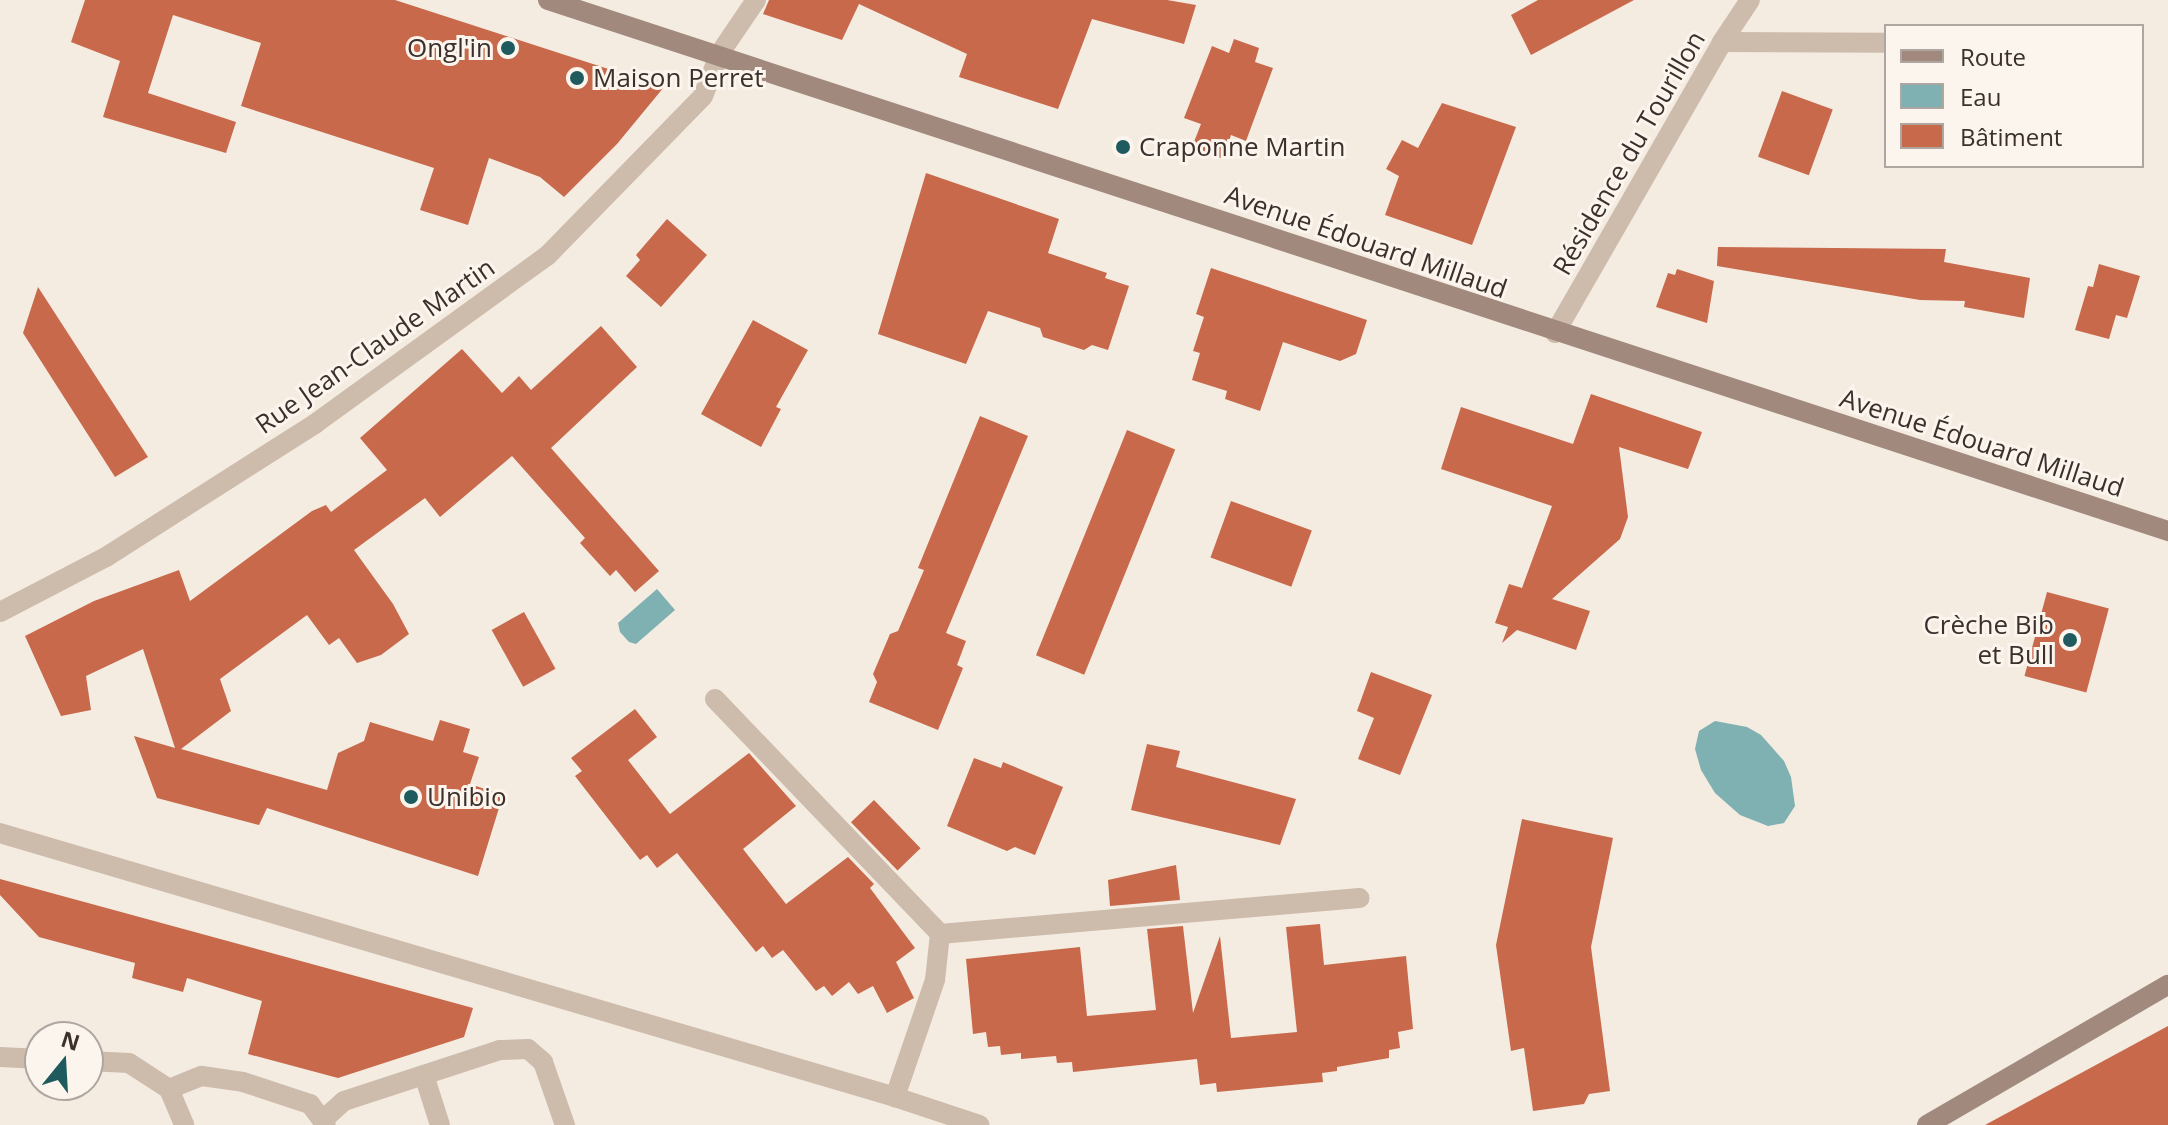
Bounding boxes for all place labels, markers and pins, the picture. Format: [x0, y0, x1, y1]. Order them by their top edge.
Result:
place label: Ongl'in [407, 32, 492, 64]
marker: Ongl'in [499, 39, 517, 57]
place label: Maison Perret [593, 62, 763, 94]
marker: Maison Perret [568, 69, 586, 87]
place label: Craponne Martin [1139, 131, 1345, 163]
marker: Craponne Martin [1114, 138, 1132, 156]
place label: Crèche Bib et Bull [1923, 609, 2054, 670]
marker: Crèche Bib et Bull [2061, 631, 2079, 649]
place label: Unibio [427, 781, 507, 813]
marker: Unibio [402, 788, 420, 806]

